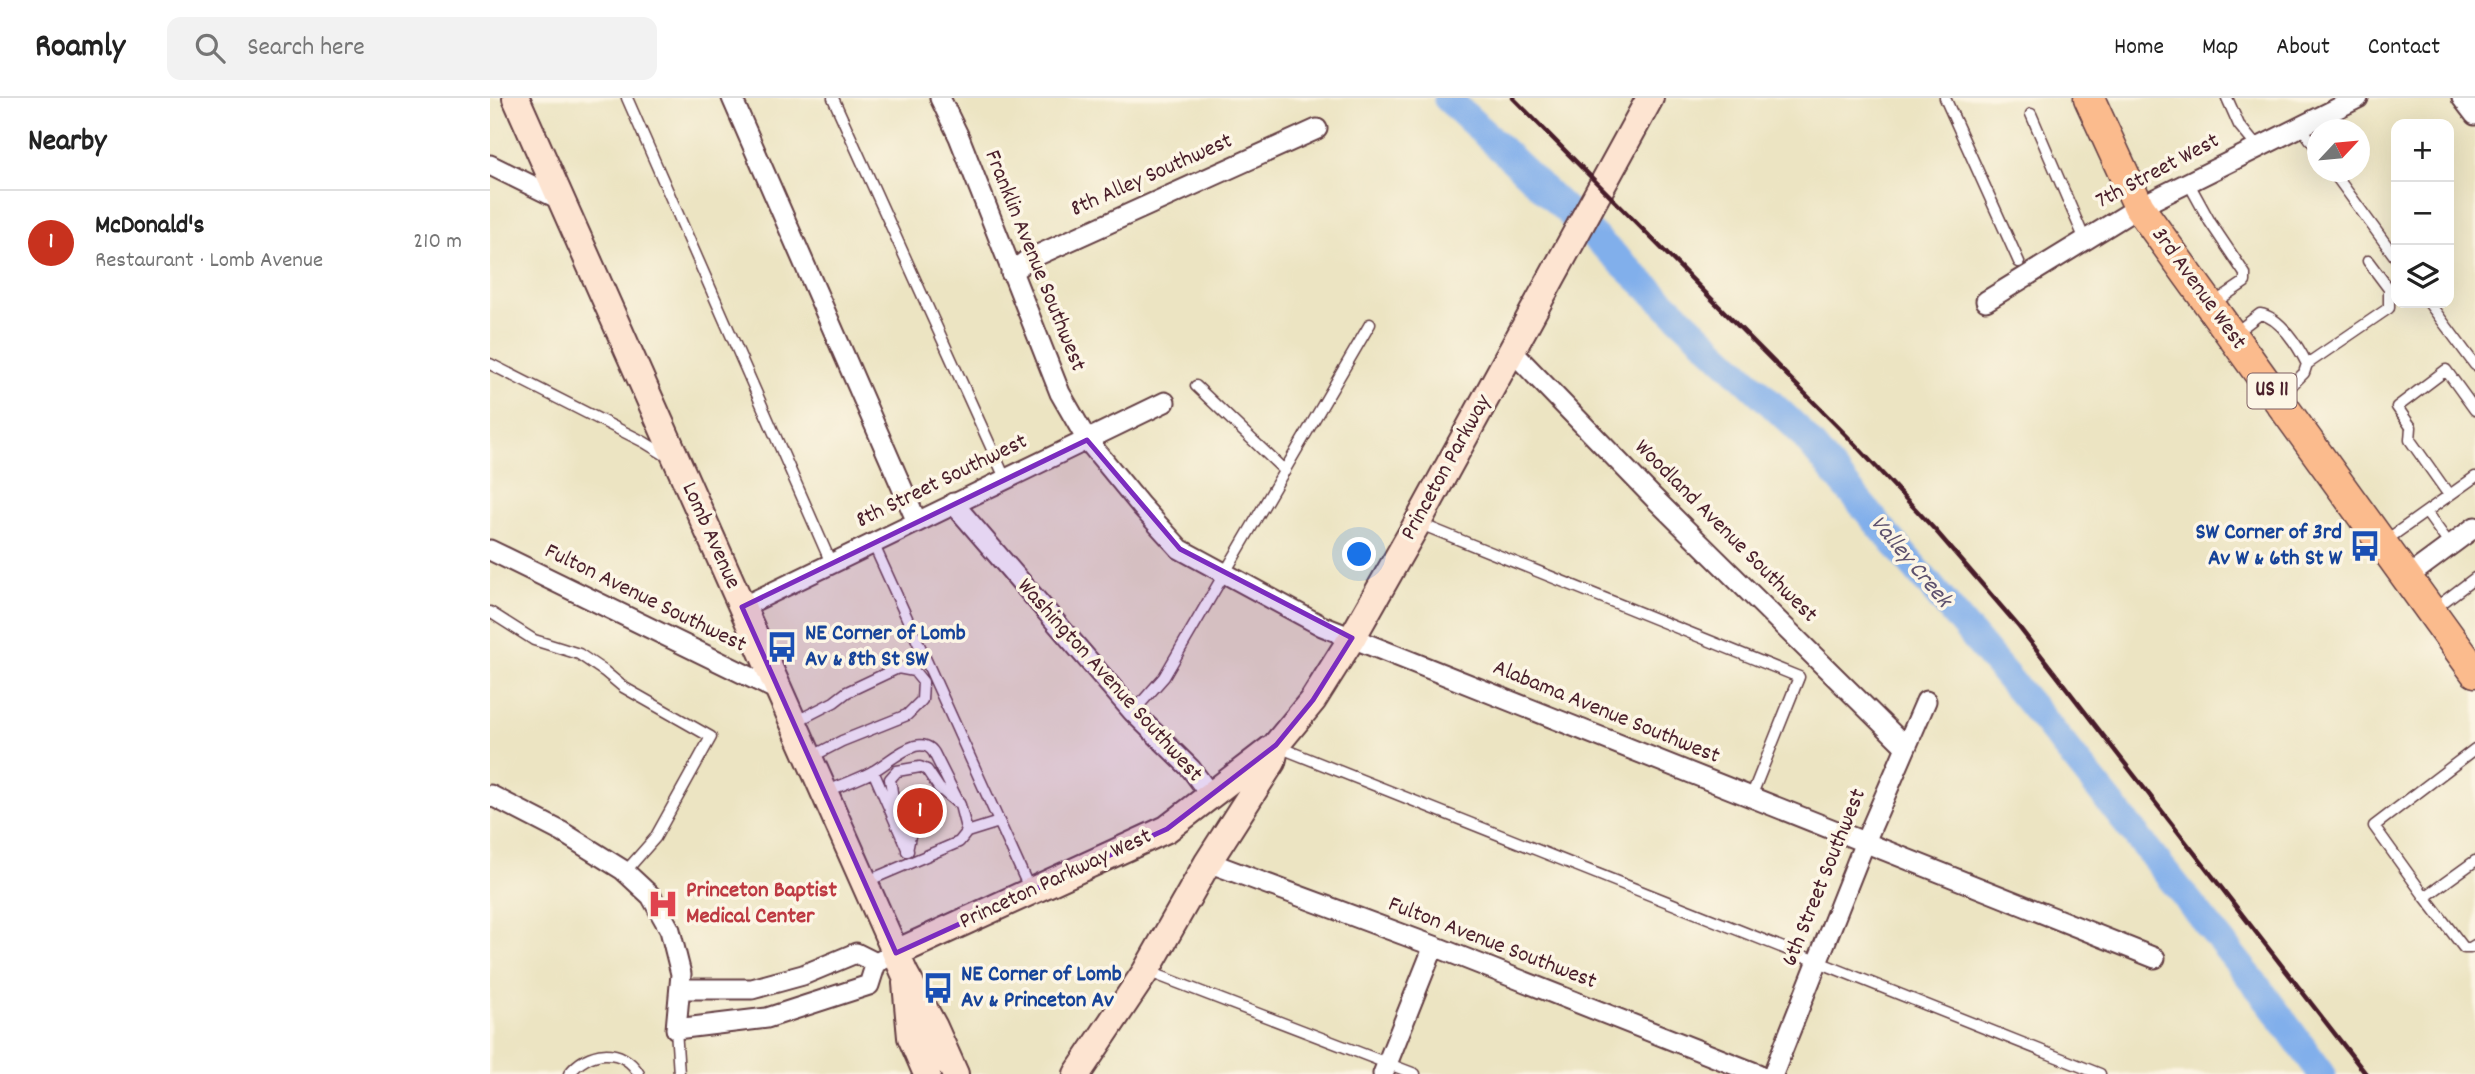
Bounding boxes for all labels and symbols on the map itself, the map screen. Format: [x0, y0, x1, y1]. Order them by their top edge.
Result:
north arrow [2307, 119, 2370, 182]
street label: 8th Alley Southwest [1066, 126, 1238, 226]
street label: 7th Street West [2090, 126, 2226, 218]
street label: Franklin Avenue Southwest [975, 145, 1093, 377]
street label: 3rd Avenue West [2142, 221, 2254, 357]
road number: US 11 [2248, 374, 2296, 408]
street label: Princeton Parkway [1393, 389, 1501, 547]
street label: 8th Street Southwest [851, 426, 1033, 538]
street label: Woodland Avenue Southwest [1626, 433, 1824, 631]
street label: Lomb Avenue [672, 477, 748, 595]
water label: Valley Creek [1861, 508, 1960, 617]
place label: SW Corner of 3rd Av W & 6th St W [2196, 517, 2343, 576]
bus stop icon: SW Corner of 3rd Av W & 6th St W [2348, 529, 2382, 563]
street label: Fulton Avenue Southwest [539, 536, 751, 662]
your location [1342, 537, 1376, 571]
street label: Washington Avenue Southwest [1008, 572, 1210, 790]
place label: NE Corner of Lomb Av & 8th St SW [805, 618, 966, 677]
bus stop icon: NE Corner of Lomb Av & 8th St SW [765, 630, 799, 664]
street label: Alabama Avenue Southwest [1488, 652, 1724, 774]
street label: 6th Street Southwest [1774, 784, 1876, 972]
pin: 1 [897, 785, 943, 837]
street label: Princeton Parkway West [954, 821, 1158, 939]
place label: Princeton Baptist Medical Center [686, 875, 837, 934]
hospital icon: Princeton Baptist Medical Center [646, 887, 680, 921]
street label: Fulton Avenue Southwest [1383, 889, 1601, 999]
place label: NE Corner of Lomb Av & Princeton Av [961, 959, 1122, 1018]
bus stop icon: NE Corner of Lomb Av & Princeton Av [921, 971, 955, 1005]

